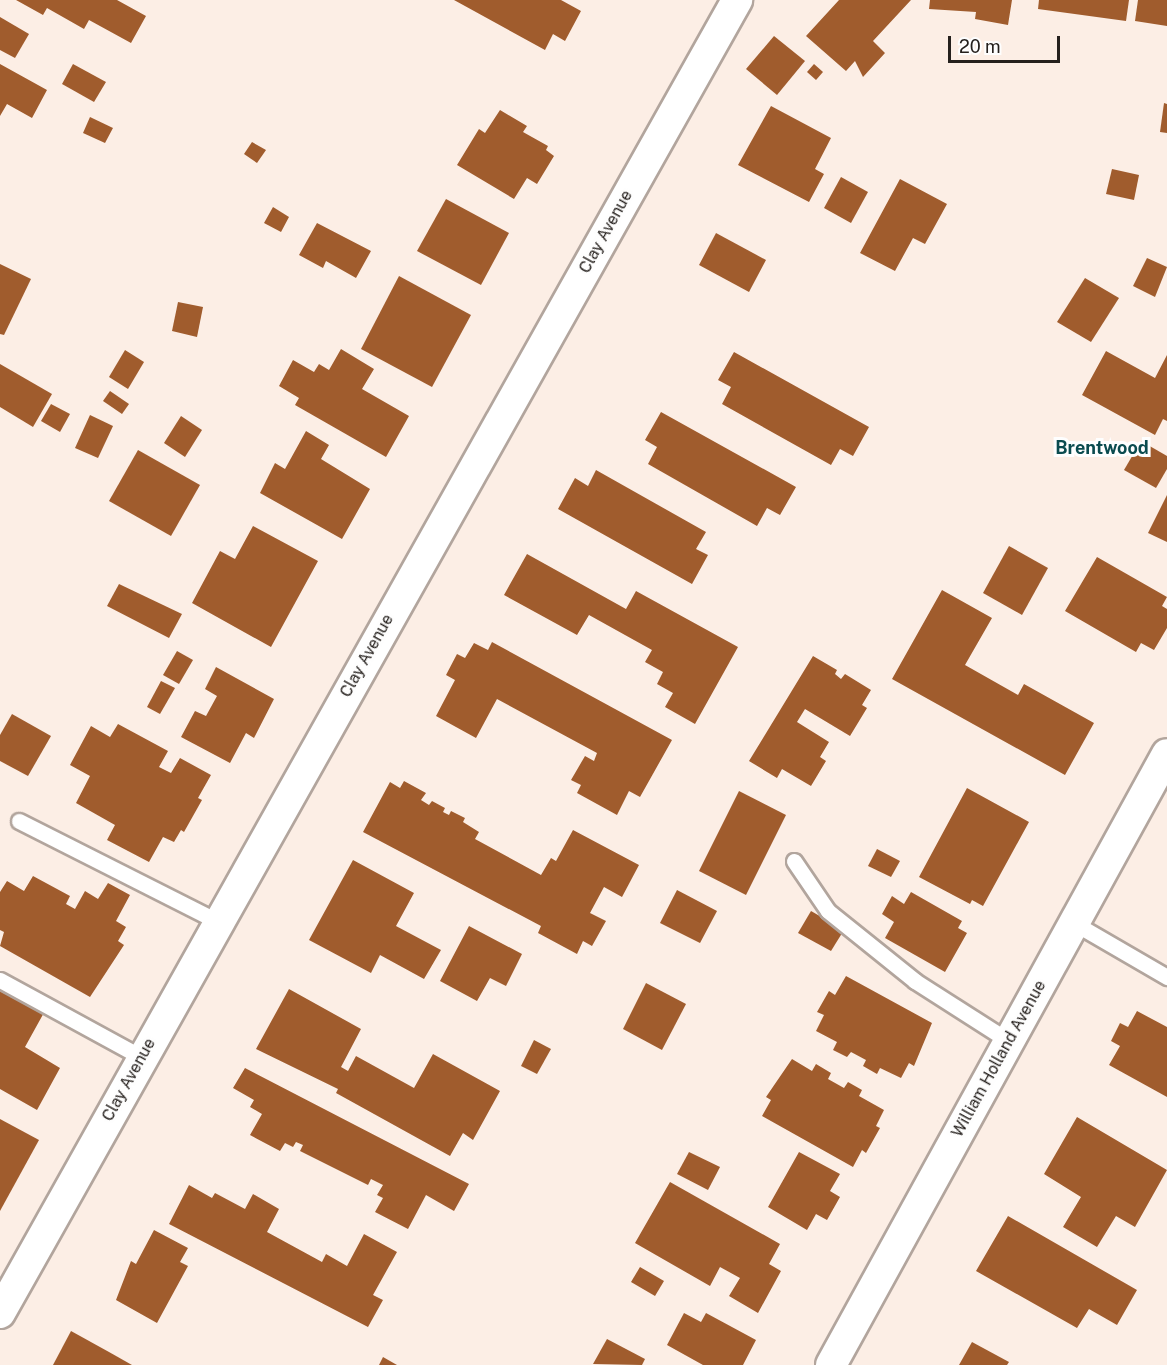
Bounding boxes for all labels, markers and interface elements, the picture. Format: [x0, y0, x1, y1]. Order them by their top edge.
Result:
scale bar [951, 24, 1064, 62]
text: 20 m [959, 36, 1001, 57]
street label: Clay Avenue [575, 187, 637, 277]
district label: Brentwood [1055, 437, 1149, 459]
street label: Clay Avenue [336, 611, 398, 701]
street label: William Holland Avenue [948, 977, 1050, 1141]
street label: Clay Avenue [98, 1035, 160, 1125]

